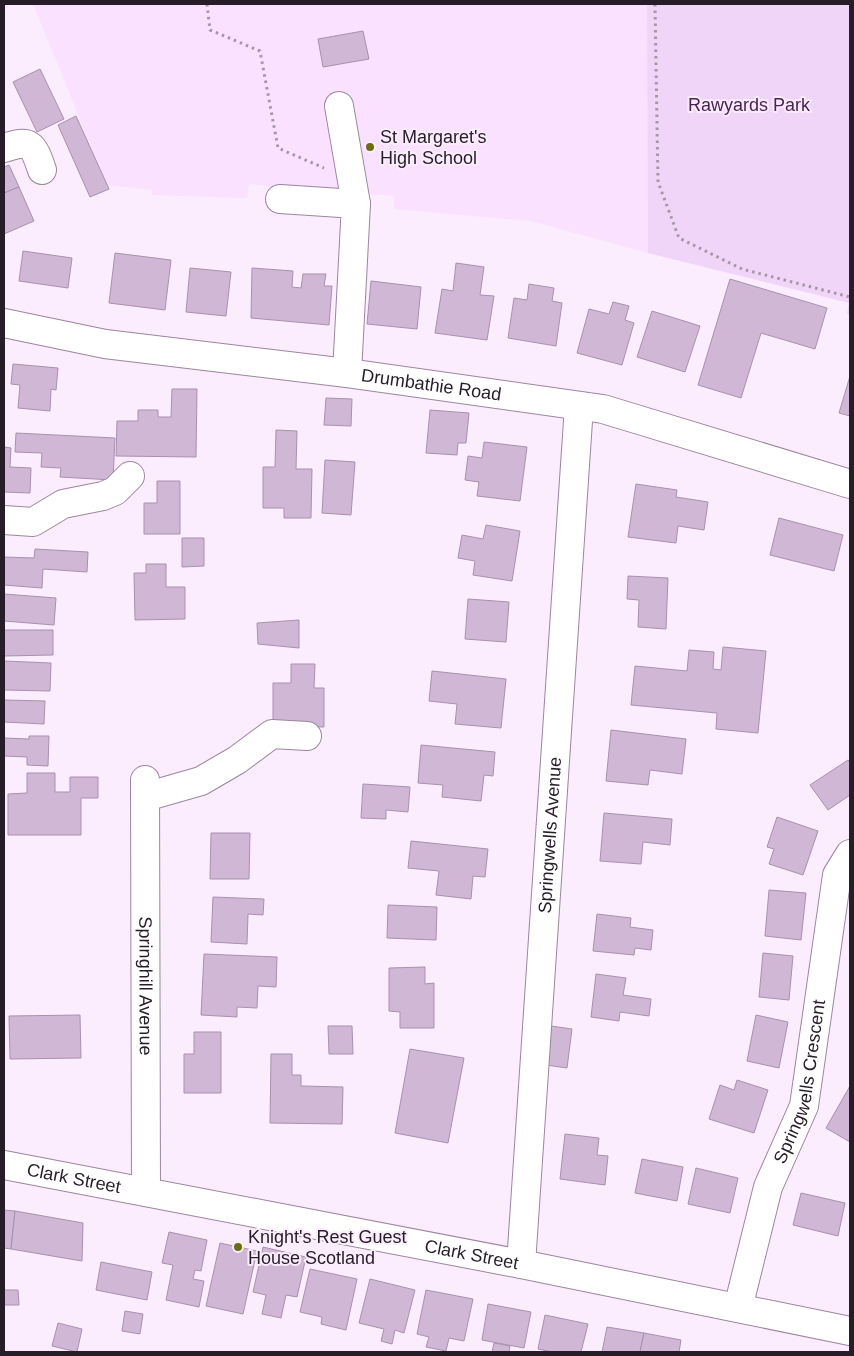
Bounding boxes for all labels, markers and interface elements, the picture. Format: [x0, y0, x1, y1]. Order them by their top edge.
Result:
park label: Rawyards Park [688, 95, 811, 115]
place label: St Margaret's High School [380, 127, 486, 168]
marker: St Margaret's High School [364, 141, 376, 153]
street label: Drumbathie Road [360, 365, 503, 405]
street label: Springwells Avenue [535, 756, 565, 914]
street label: Springhill Avenue [135, 917, 156, 1055]
street label: Springwells Crescent [770, 998, 829, 1167]
street label: Clark Street [25, 1160, 122, 1197]
place label: Knight's Rest Guest House Scotland [248, 1227, 407, 1268]
street label: Clark Street [423, 1236, 520, 1273]
marker: Knight's Rest Guest House Scotland [232, 1241, 244, 1253]

